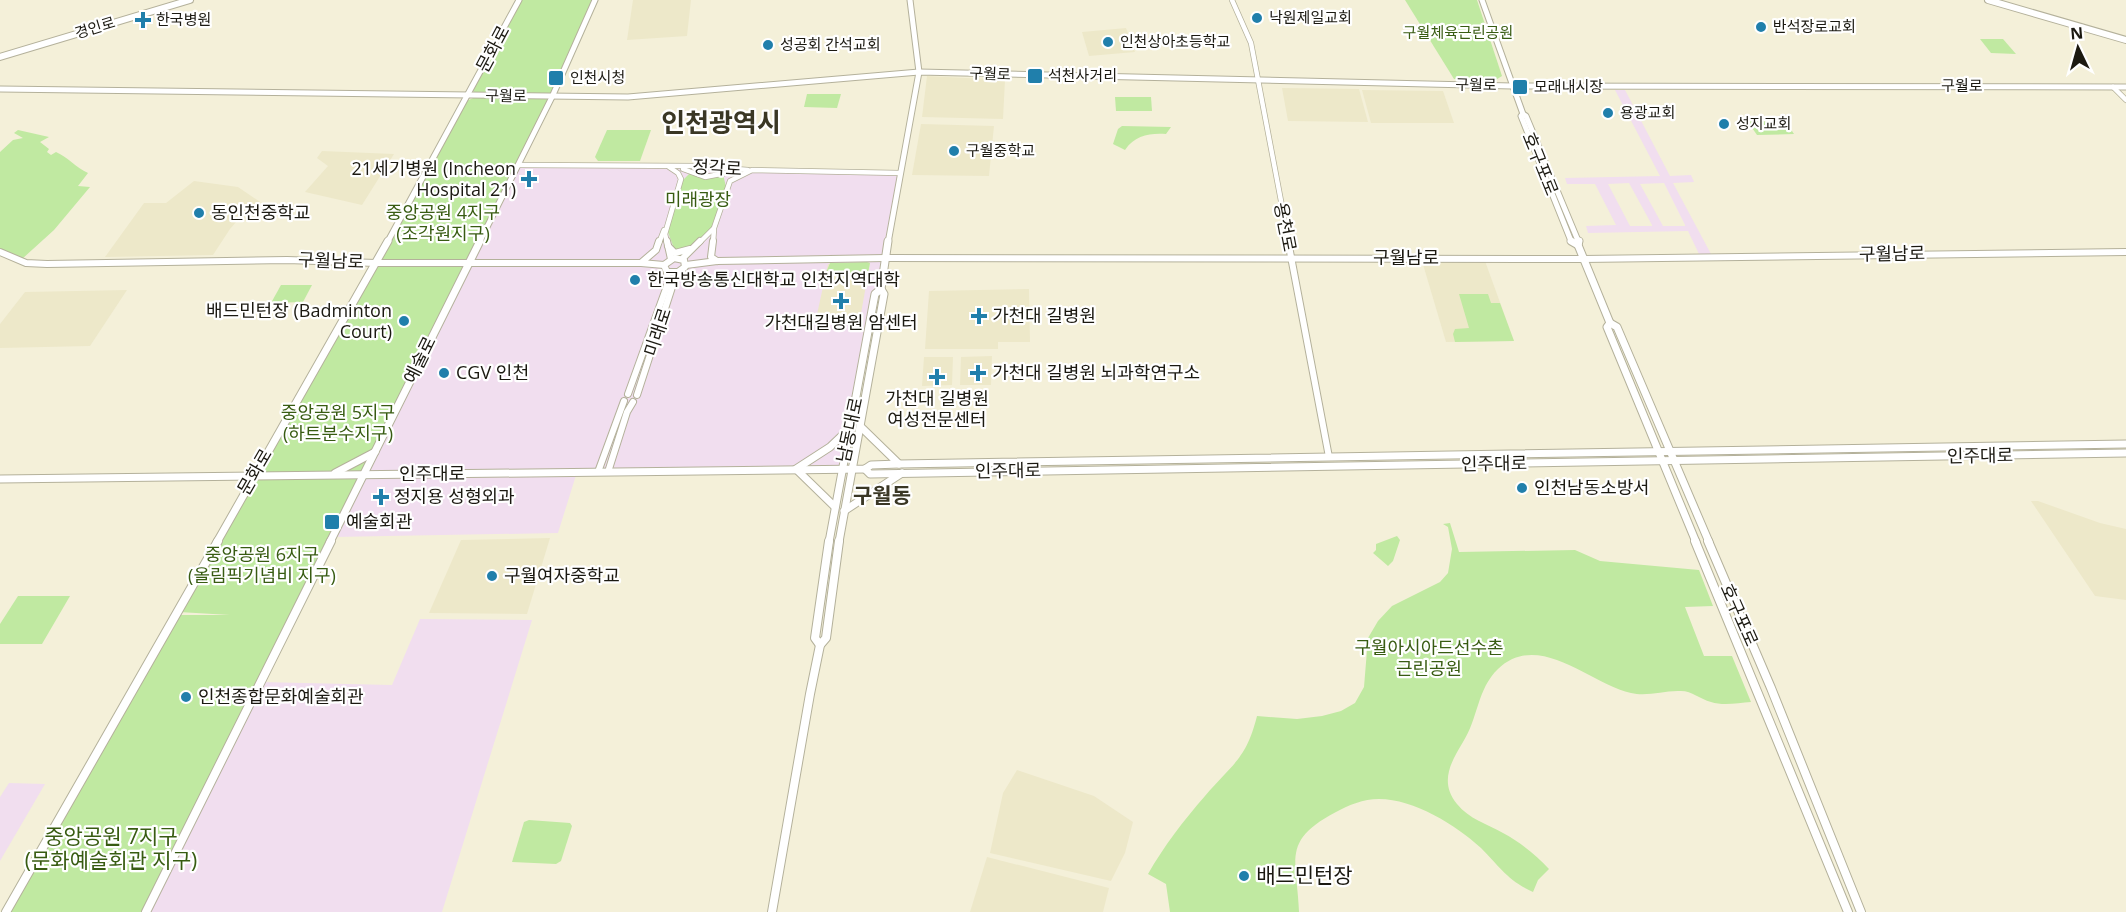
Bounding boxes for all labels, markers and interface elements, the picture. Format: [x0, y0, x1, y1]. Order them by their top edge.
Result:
place label: 낙원제일교회 [1269, 7, 1352, 27]
place label: 한국병원 [156, 9, 211, 29]
street label: 경인로 [72, 11, 117, 43]
marker: 한국병원 [134, 11, 152, 29]
marker: 낙원제일교회 [1250, 11, 1264, 25]
place label: 반석장로교회 [1773, 16, 1856, 36]
north arrow [2048, 18, 2108, 78]
marker: 반석장로교회 [1754, 20, 1768, 34]
street label: 문화로 [470, 21, 514, 76]
park label: 구월체육근린공원 [1403, 22, 1513, 42]
text: N [2069, 22, 2084, 45]
place label: 인천상아초등학교 [1120, 31, 1230, 51]
place label: 성공회 간석교회 [780, 34, 881, 54]
marker: 인천상아초등학교 [1101, 35, 1115, 49]
marker: 성공회 간석교회 [761, 38, 775, 52]
street label: 구월로 [969, 62, 1011, 84]
place label: 석천사거리 [1048, 65, 1117, 85]
place label: 인천시청 [570, 67, 625, 87]
marker: 석천사거리 [1026, 67, 1044, 85]
marker: 인천시청 [547, 69, 565, 87]
street label: 구월로 [1455, 74, 1497, 94]
street label: 구월로 [1941, 75, 1983, 95]
place label: 모래내시장 [1534, 76, 1603, 96]
marker: 모래내시장 [1511, 78, 1529, 96]
street label: 구월로 [485, 85, 527, 105]
place label: 용광교회 [1620, 102, 1675, 122]
district label: 인천광역시 [661, 104, 781, 140]
marker: 용광교회 [1601, 106, 1615, 120]
place label: 성지교회 [1736, 113, 1791, 133]
marker: 성지교회 [1717, 117, 1731, 131]
street label: 호구포로 [1517, 128, 1564, 199]
place label: 구월중학교 [966, 140, 1035, 160]
marker: 구월중학교 [947, 144, 961, 158]
street label: 정각로 [692, 154, 742, 180]
place label: 21세기병원 (Incheon Hospital 21) [351, 156, 516, 201]
marker: 21세기병원 (Incheon Hospital 21) [520, 170, 538, 188]
park label: 미래광장 [665, 187, 731, 211]
place label: 동인천중학교 [211, 200, 310, 224]
park label: 중앙공원 4지구 (조각원지구) [386, 200, 500, 245]
street label: 용천로 [1269, 200, 1303, 253]
marker: 동인천중학교 [192, 206, 206, 220]
street label: 구월남로 [1859, 240, 1925, 266]
street label: 구월남로 [1373, 245, 1439, 269]
street label: 구월남로 [298, 247, 365, 273]
place label: 한국방송통신대학교 인천지역대학 [647, 267, 900, 291]
marker: 한국방송통신대학교 인천지역대학 [628, 273, 642, 287]
marker: 가천대길병원 암센터 [832, 292, 850, 310]
place label: 배드민턴장 (Badminton Court) [206, 298, 392, 343]
place label: 가천대 길병원 [992, 303, 1096, 327]
street label: 미래로 [638, 304, 676, 359]
marker: 가천대 길병원 [970, 307, 988, 325]
place label: 가천대길병원 암센터 [764, 310, 918, 334]
marker: 배드민턴장 (Badminton Court) [397, 314, 411, 328]
street label: 예술로 [397, 332, 441, 387]
place label: CGV 인천 [456, 360, 529, 384]
place label: 가천대 길병원 뇌과학연구소 [992, 360, 1200, 384]
marker: 가천대 길병원 뇌과학연구소 [969, 364, 987, 382]
marker: CGV 인천 [437, 366, 451, 380]
marker: 가천대 길병원 여성전문센터 [928, 368, 946, 386]
place label: 가천대 길병원 여성전문센터 [885, 386, 989, 431]
street label: 남동대로 [830, 395, 868, 465]
park label: 중앙공원 5지구 (하트분수지구) [281, 400, 395, 445]
street label: 인주대로 [1947, 442, 2013, 468]
street label: 문화로 [231, 444, 277, 499]
street label: 인주대로 [1461, 450, 1527, 476]
street label: 인주대로 [975, 457, 1041, 483]
street label: 인주대로 [399, 461, 465, 485]
place label: 인천남동소방서 [1534, 475, 1650, 499]
district label: 구월동 [853, 481, 911, 509]
marker: 인천남동소방서 [1515, 481, 1529, 495]
place label: 정지용 성형외과 [394, 484, 515, 508]
marker: 정지용 성형외과 [372, 488, 390, 506]
place label: 예술회관 [346, 509, 413, 533]
marker: 예술회관 [323, 513, 341, 531]
park label: 중앙공원 6지구 (올림픽기념비 지구) [188, 542, 336, 587]
place label: 구월여자중학교 [504, 563, 620, 587]
marker: 구월여자중학교 [485, 569, 499, 583]
street label: 호구포로 [1715, 579, 1764, 650]
park label: 구월아시아드선수촌 근린공원 [1354, 635, 1504, 680]
place label: 인천종합문화예술회관 [198, 684, 364, 708]
marker: 인천종합문화예술회관 [179, 690, 193, 704]
park label: 중앙공원 7지구 (문화예술회관 지구) [25, 822, 197, 874]
place label: 배드민턴장 [1256, 861, 1353, 889]
marker: 배드민턴장 [1237, 869, 1251, 883]

